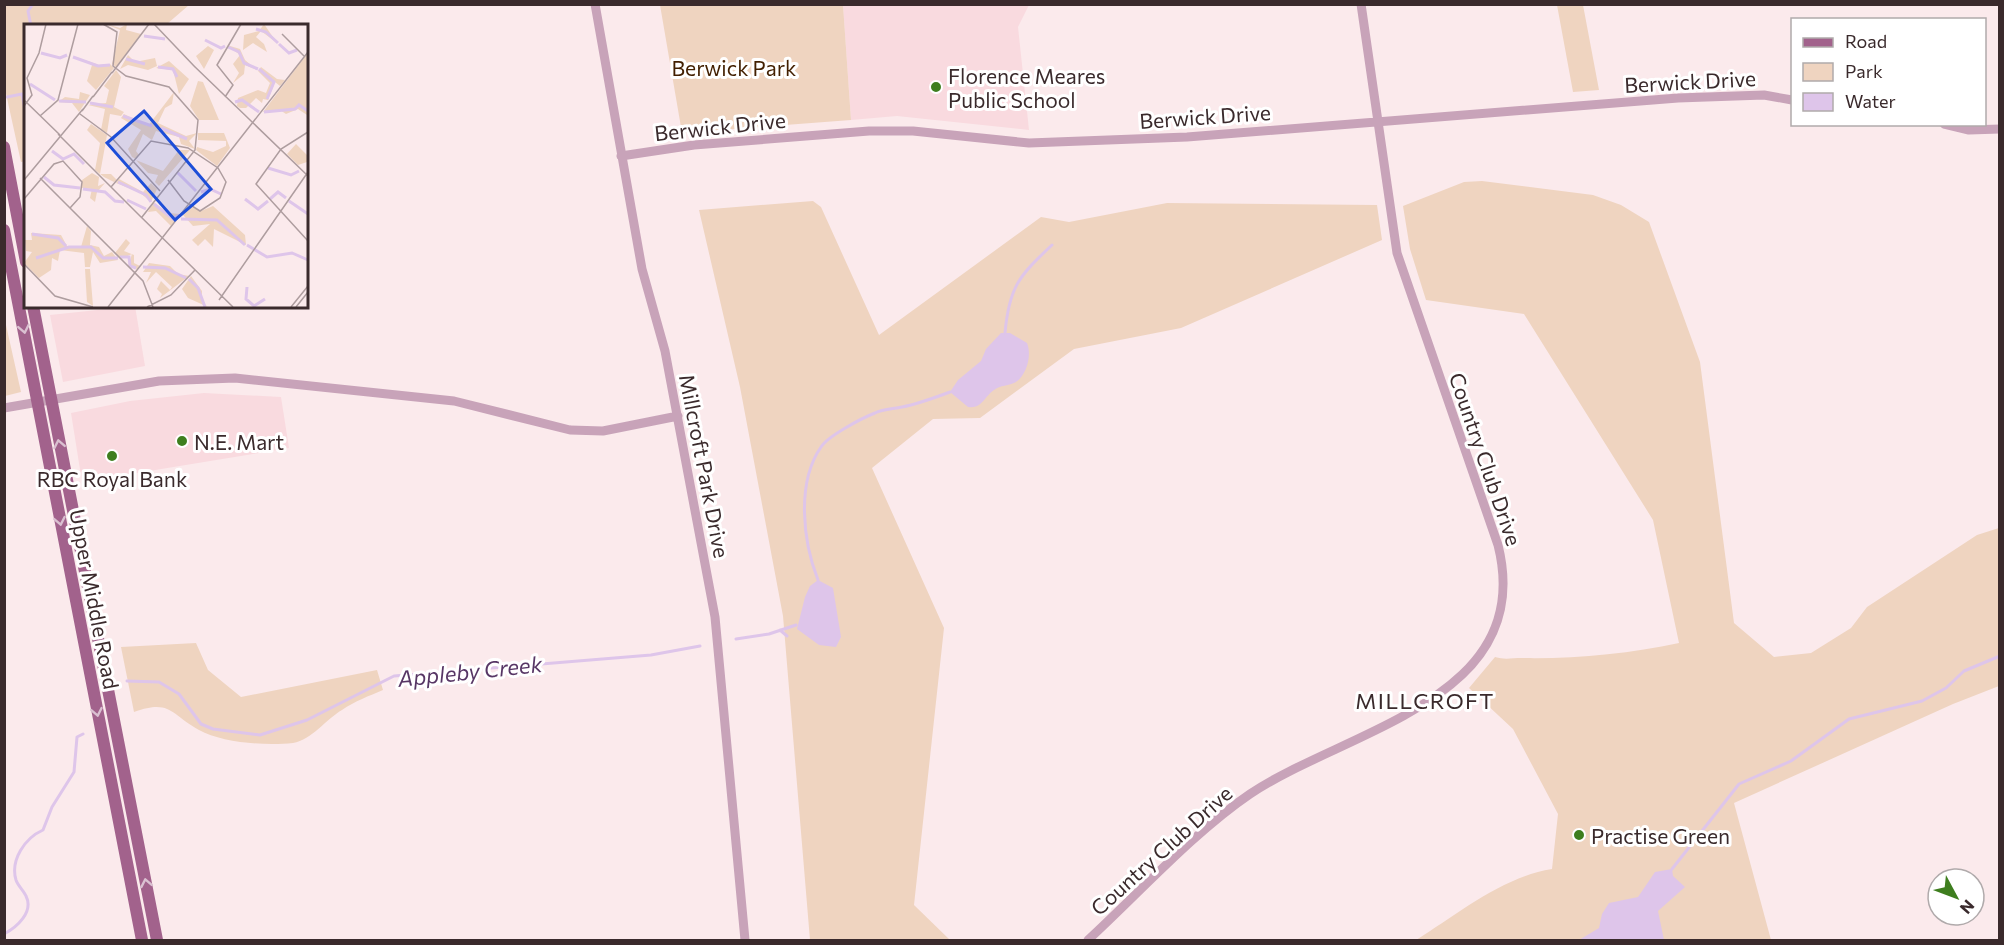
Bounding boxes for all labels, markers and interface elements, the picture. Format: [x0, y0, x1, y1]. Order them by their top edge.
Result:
legend [1791, 18, 1986, 126]
inset map [24, 24, 308, 308]
text: Road [1845, 30, 1887, 52]
park label: Berwick Park [672, 55, 796, 80]
text: Park [1845, 60, 1883, 82]
place label: Florence Meares Public School [948, 63, 1105, 112]
street label: Berwick Drive [1624, 65, 1756, 97]
marker: Florence Meares Public School [929, 80, 943, 94]
text: Water [1845, 90, 1896, 112]
street label: Berwick Drive [1138, 99, 1272, 133]
street label: Berwick Drive [653, 107, 787, 145]
one-way arrow [17, 324, 30, 334]
street label: Country Club Drive [1445, 369, 1527, 549]
street label: Millcroft Park Drive [675, 372, 735, 560]
place label: N.E. Mart [194, 429, 284, 454]
marker: N.E. Mart [175, 434, 189, 448]
one-way arrow [53, 440, 66, 450]
marker: RBC Royal Bank [105, 449, 119, 463]
place label: RBC Royal Bank [37, 466, 187, 491]
street label: Upper Middle Road [65, 507, 125, 691]
one-way arrow [53, 516, 66, 526]
water label: Appleby Creek [395, 650, 545, 692]
district label: MILLCROFT [1355, 687, 1495, 714]
one-way arrow [90, 707, 103, 717]
street label: Country Club Drive [1085, 780, 1237, 920]
place label: Practise Green [1591, 823, 1730, 848]
marker: Practise Green [1572, 828, 1586, 842]
north arrow [1926, 867, 1986, 927]
one-way arrow [140, 878, 153, 888]
text: N [1957, 896, 1979, 918]

